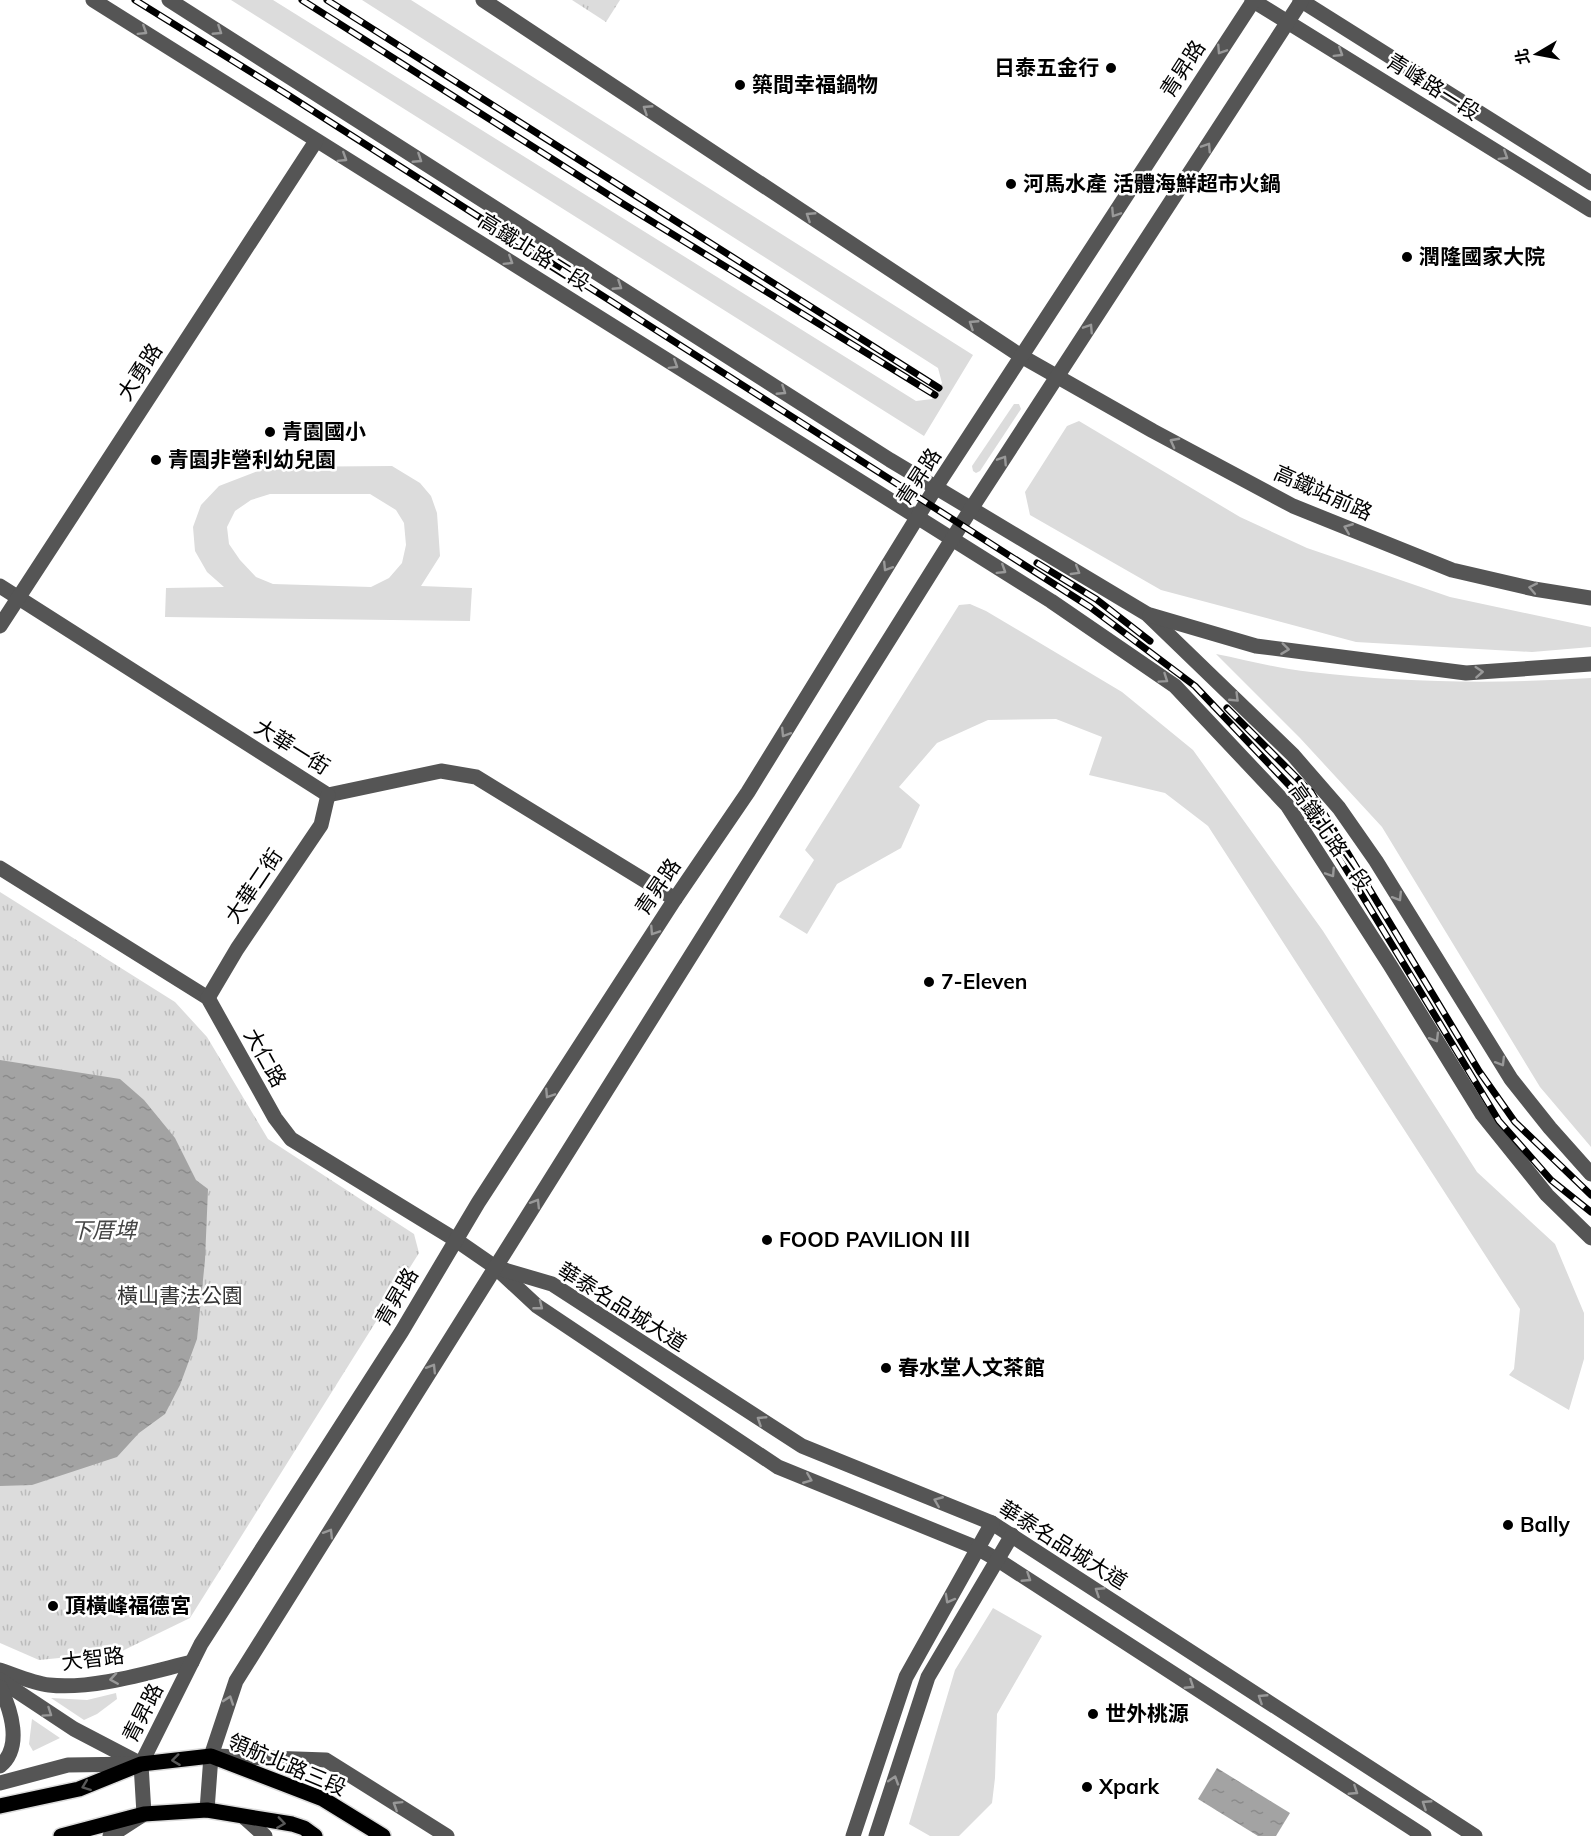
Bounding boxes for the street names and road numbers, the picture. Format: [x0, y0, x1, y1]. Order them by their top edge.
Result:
street label: 青昇路 [1154, 35, 1210, 102]
street label: 青峰路一段 [1382, 47, 1485, 125]
street label: 高鐵北路二段 [474, 207, 595, 296]
street label: 大勇路 [111, 338, 167, 405]
street label: 青昇路 [890, 443, 946, 510]
street label: 高鐵站前路 [1270, 459, 1377, 525]
street label: 大華一街 [250, 713, 335, 779]
street label: 高鐵北路一段 [1284, 777, 1378, 895]
street label: 大華二街 [219, 843, 287, 928]
street label: 青昇路 [629, 853, 686, 920]
street label: 大仁路 [239, 1024, 293, 1091]
street label: 華泰名品城大道 [553, 1256, 692, 1356]
street label: 青昇路 [369, 1263, 423, 1330]
street label: 華泰名品城大道 [994, 1494, 1133, 1594]
street label: 大智路 [60, 1641, 126, 1675]
street label: 青昇路 [116, 1679, 168, 1747]
street label: 領航北路三段 [224, 1727, 350, 1801]

